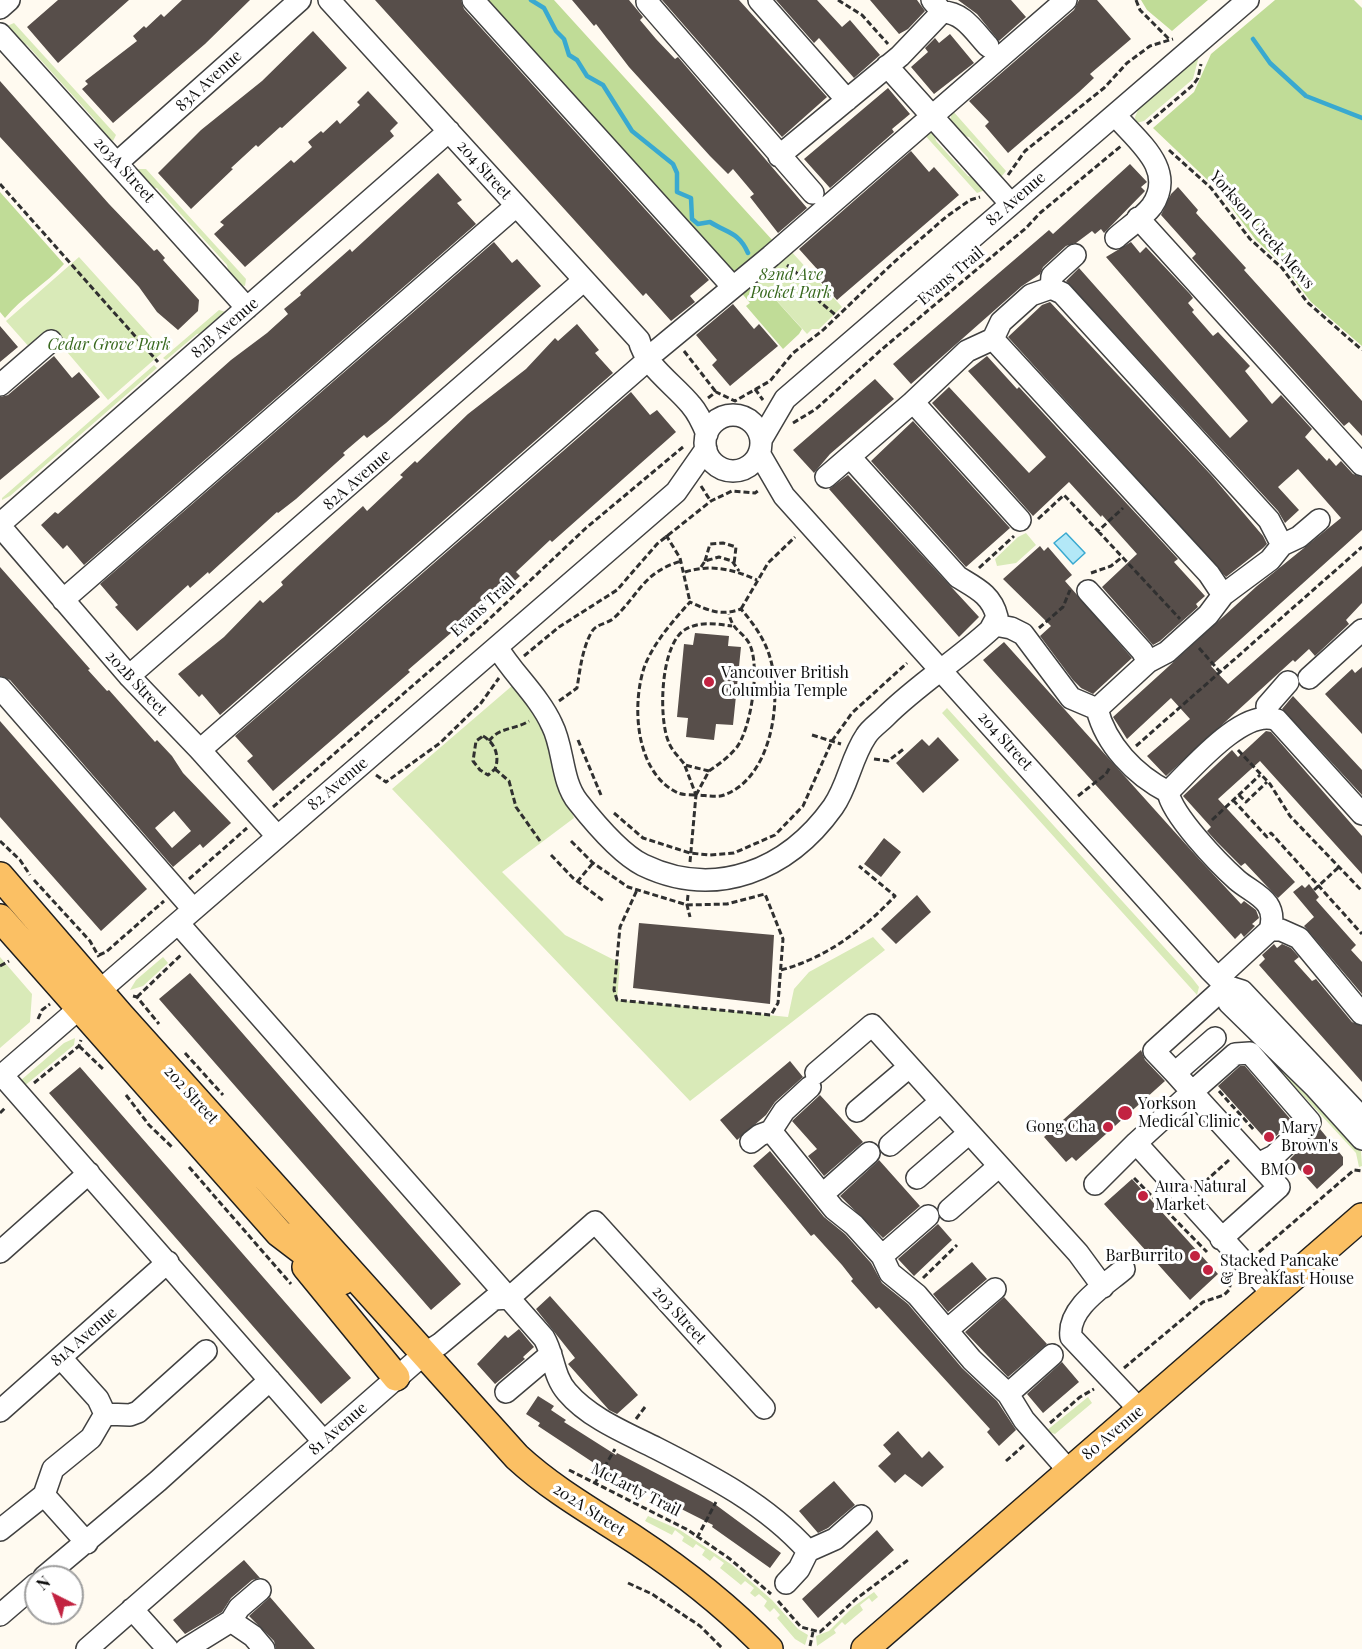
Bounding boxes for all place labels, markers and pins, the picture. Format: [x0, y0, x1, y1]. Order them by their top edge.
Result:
place label: Vancouver British Columbia Temple [721, 663, 849, 701]
marker: Vancouver British Columbia Temple [702, 675, 716, 689]
place label: Yorkson Medical Clinic [1138, 1094, 1240, 1132]
marker: Yorkson Medical Clinic [1116, 1104, 1134, 1122]
place label: Gong Cha [1026, 1117, 1096, 1137]
place label: Mary Brown's [1281, 1118, 1338, 1156]
marker: Gong Cha [1101, 1120, 1115, 1134]
marker: Mary Brown's [1262, 1130, 1276, 1144]
place label: BMO [1260, 1160, 1296, 1180]
marker: BMO [1301, 1163, 1315, 1177]
place label: Aura Natural Market [1155, 1177, 1247, 1215]
marker: Aura Natural Market [1136, 1189, 1150, 1203]
place label: BarBurrito [1106, 1246, 1183, 1266]
marker: BarBurrito [1188, 1249, 1202, 1263]
place label: Stacked Pancake & Breakfast House [1220, 1251, 1354, 1289]
marker: Stacked Pancake & Breakfast House [1201, 1263, 1215, 1277]

